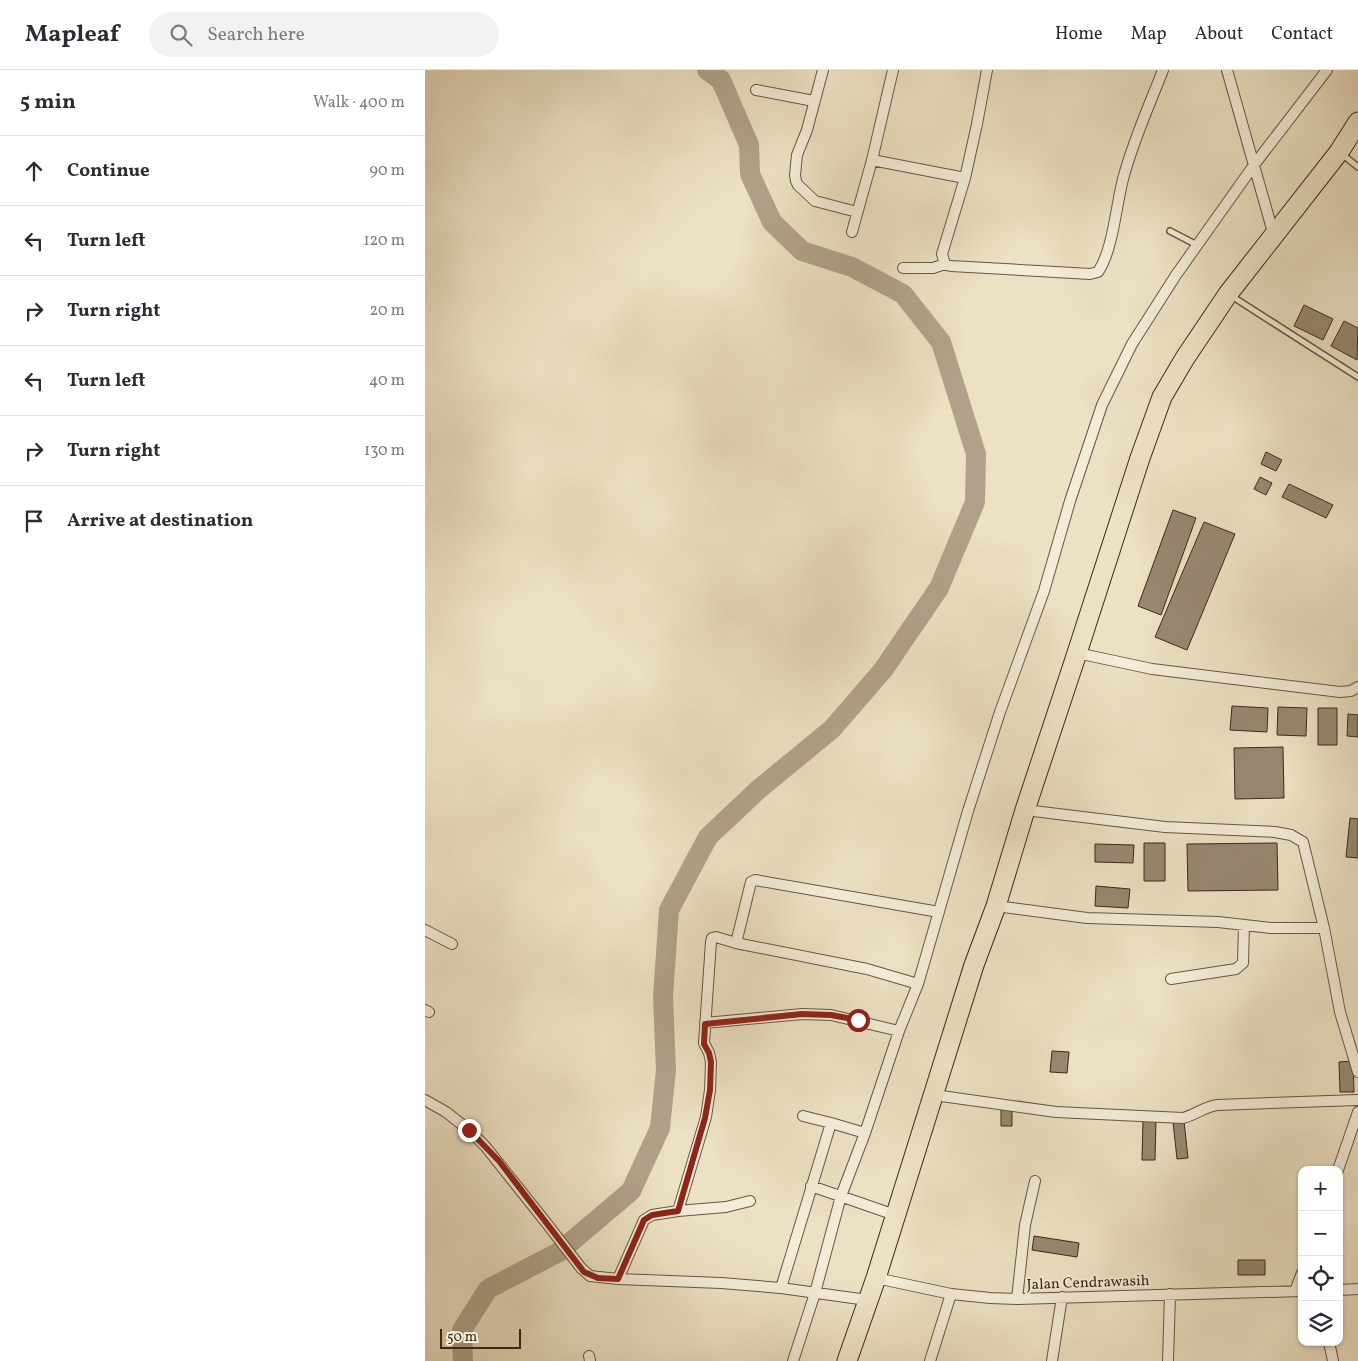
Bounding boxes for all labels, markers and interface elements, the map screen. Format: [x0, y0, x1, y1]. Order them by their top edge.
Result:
search box [149, 12, 499, 57]
text: Mapleaf [25, 18, 119, 52]
icon: search [167, 21, 195, 49]
text: Search here [207, 22, 305, 48]
text: Home [1055, 22, 1103, 47]
text: Map [1131, 22, 1167, 47]
text: About [1195, 22, 1243, 47]
text: Contact [1271, 22, 1333, 47]
text: 5 min [20, 88, 76, 117]
text: Walk · 400 m [313, 92, 405, 114]
icon: ahead [20, 157, 48, 185]
text: Continue [67, 158, 150, 184]
text: 90 m [369, 160, 405, 182]
icon: left [20, 227, 48, 255]
text: Turn left [67, 228, 146, 254]
text: 120 m [363, 230, 405, 252]
icon: right [20, 297, 48, 325]
text: Turn right [67, 298, 160, 324]
text: 20 m [370, 300, 405, 322]
icon: left [20, 367, 48, 395]
text: Turn left [67, 368, 146, 394]
text: 40 m [369, 370, 405, 392]
icon: right [20, 437, 48, 465]
text: Turn right [67, 438, 160, 464]
text: 130 m [364, 440, 405, 462]
icon: arrive [20, 507, 48, 535]
text: Arrive at destination [67, 508, 253, 534]
route start [847, 1009, 870, 1032]
route end [458, 1119, 481, 1142]
map controls [1298, 1166, 1343, 1346]
button: + [1298, 1166, 1343, 1211]
button: − [1298, 1211, 1343, 1256]
button: locate [1298, 1256, 1343, 1301]
street label: Jalan Cendrawasih [1026, 1271, 1150, 1296]
button: layers [1298, 1301, 1343, 1346]
scale bar [440, 1326, 521, 1349]
text: 50 m [447, 1328, 477, 1347]

